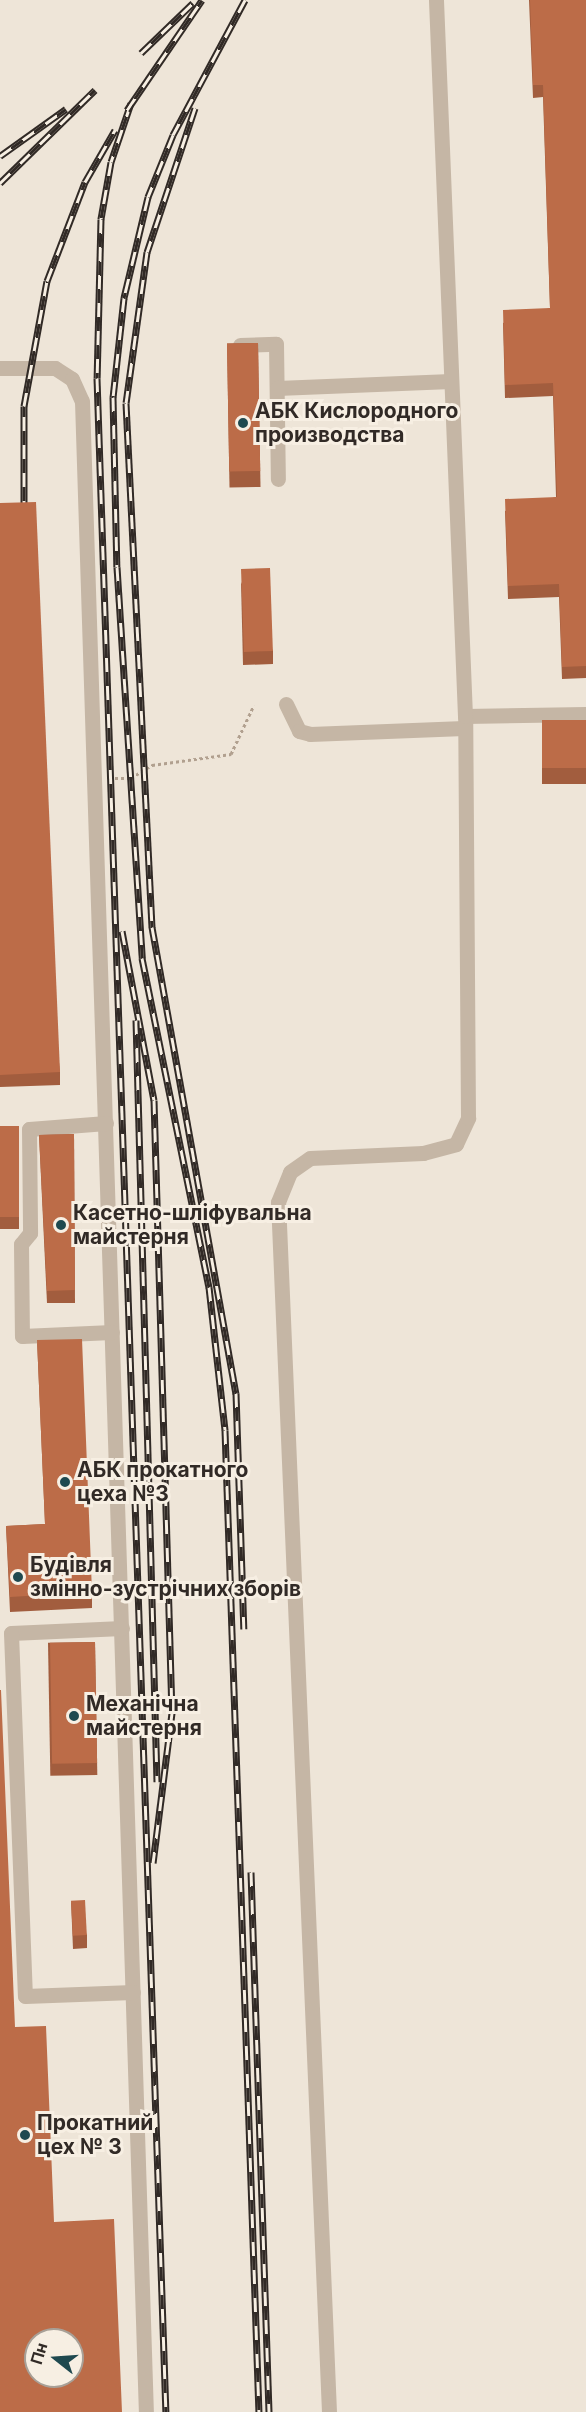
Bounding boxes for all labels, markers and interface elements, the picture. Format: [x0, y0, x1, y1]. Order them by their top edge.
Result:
place label: АБК Кислородного производства [255, 398, 458, 448]
marker: АБК Кислородного производства [236, 416, 250, 430]
place label: Касетно-шліфувальна майстерня [73, 1200, 312, 1250]
marker: Касетно-шліфувальна майстерня [54, 1218, 68, 1232]
place label: АБК прокатного цеха №3 [77, 1457, 248, 1507]
marker: АБК прокатного цеха №3 [58, 1475, 72, 1489]
place label: Будівля змінно-зустрічних зборів [30, 1552, 301, 1602]
marker: Будівля змінно-зустрічних зборів [11, 1570, 25, 1584]
place label: Механічна майстерня [86, 1691, 202, 1741]
marker: Механічна майстерня [67, 1709, 81, 1723]
place label: Прокатний цех № 3 [37, 2110, 153, 2160]
marker: Прокатний цех № 3 [18, 2128, 32, 2142]
north arrow [24, 2328, 84, 2388]
text: Пн [26, 2340, 51, 2367]

